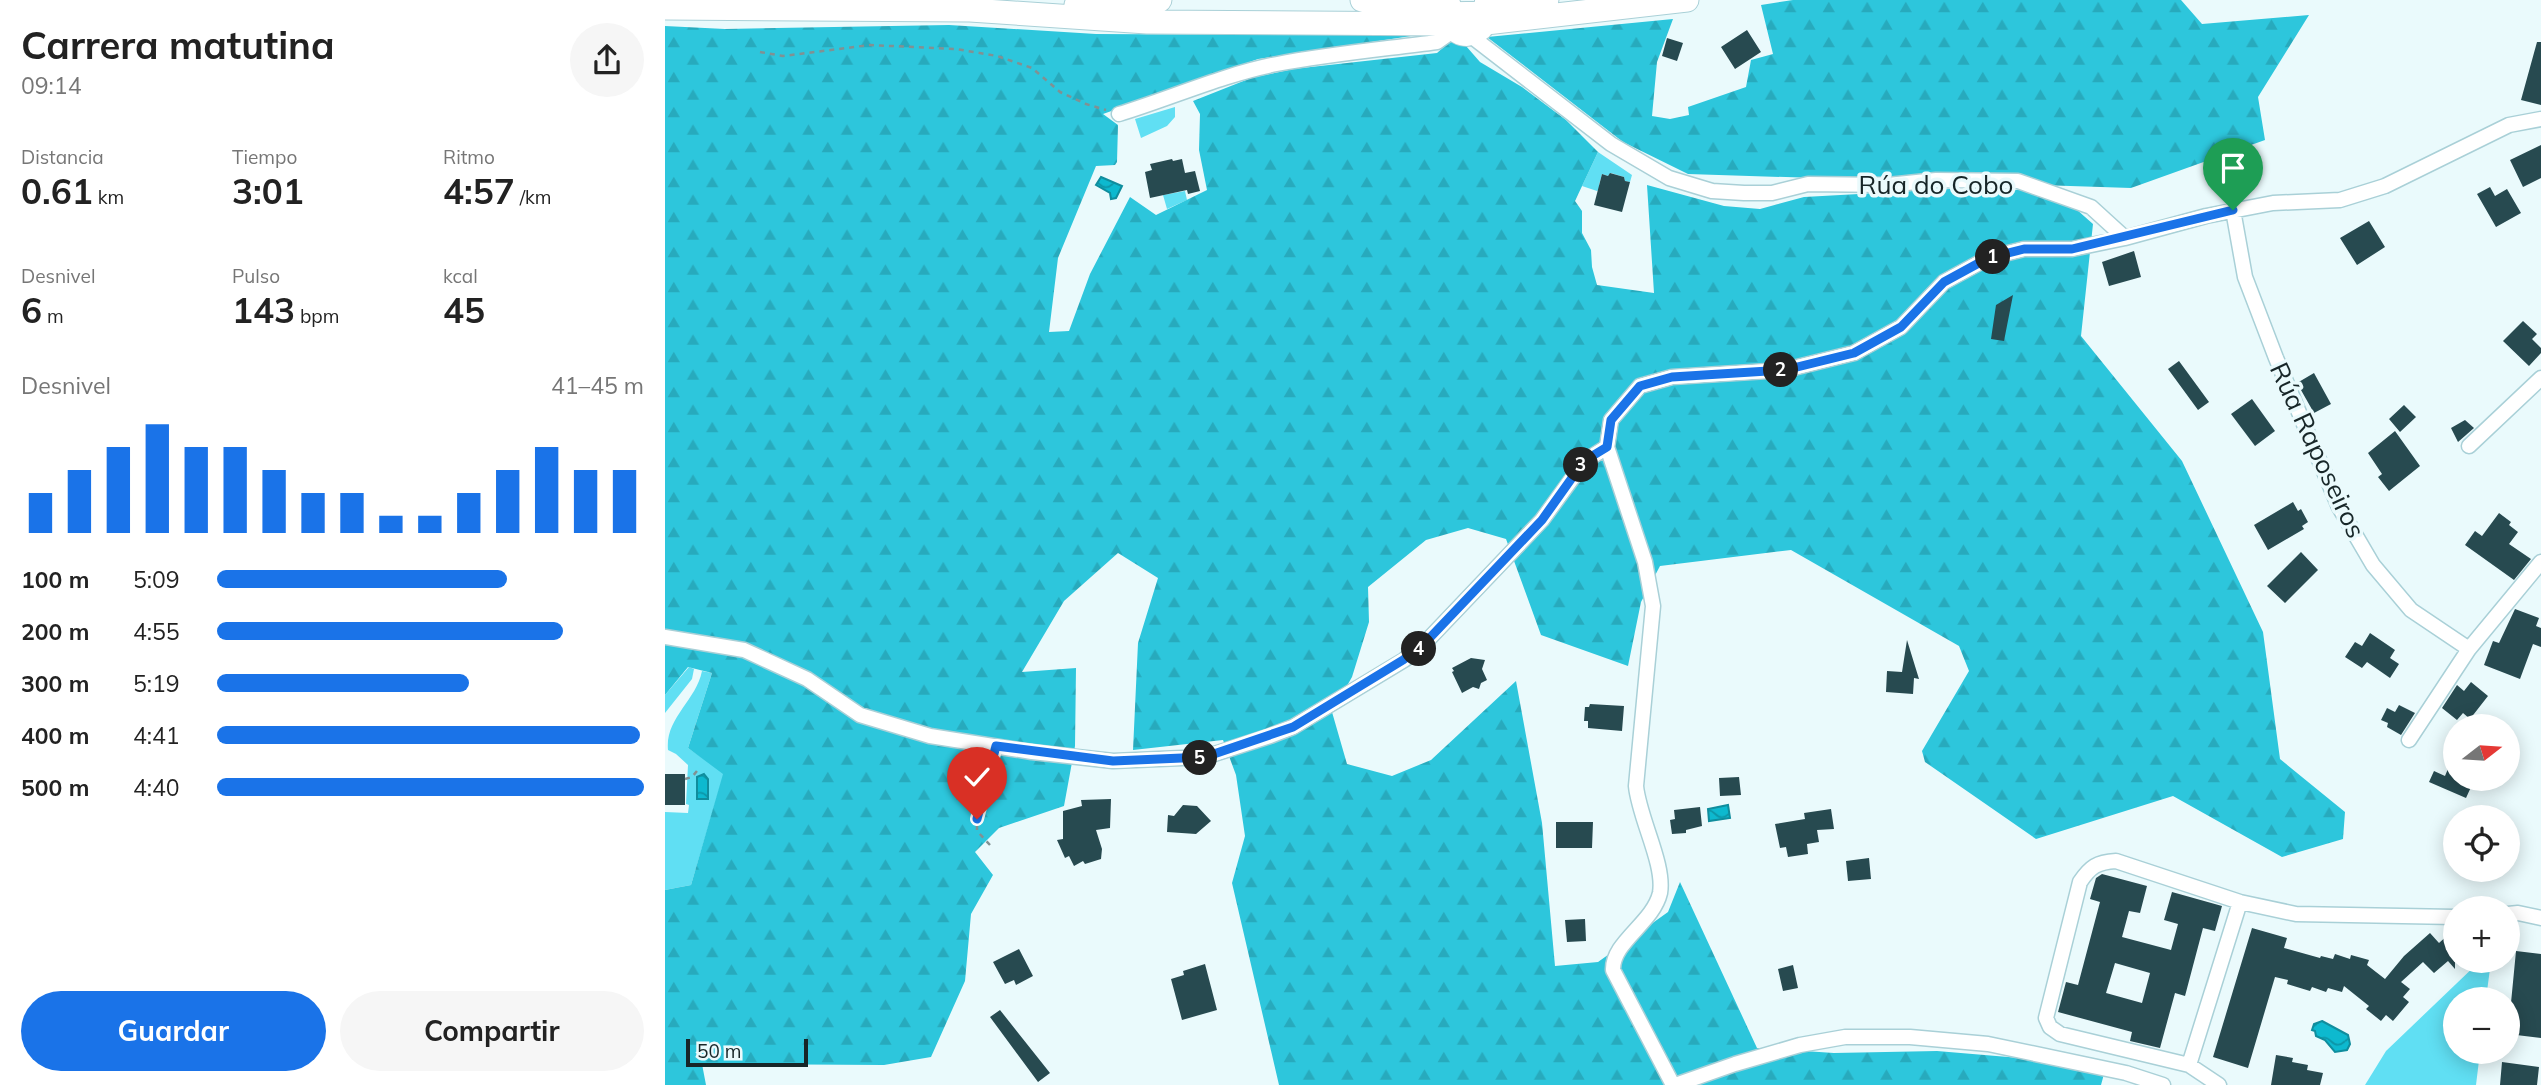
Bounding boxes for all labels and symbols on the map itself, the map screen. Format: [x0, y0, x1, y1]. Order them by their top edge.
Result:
pin [2203, 138, 2263, 210]
street label: Rúa do Cobo [1859, 168, 2013, 201]
pin: 1 [1975, 240, 2011, 274]
pin: 2 [1763, 352, 1799, 388]
street label: Rúa Raposeiros [2263, 357, 2373, 543]
pin: 3 [1563, 448, 1599, 482]
pin: 4 [1401, 632, 1437, 666]
north arrow [2443, 714, 2520, 791]
pin: 5 [1183, 740, 1217, 776]
pin [947, 747, 1007, 819]
scale bar [686, 1036, 809, 1068]

